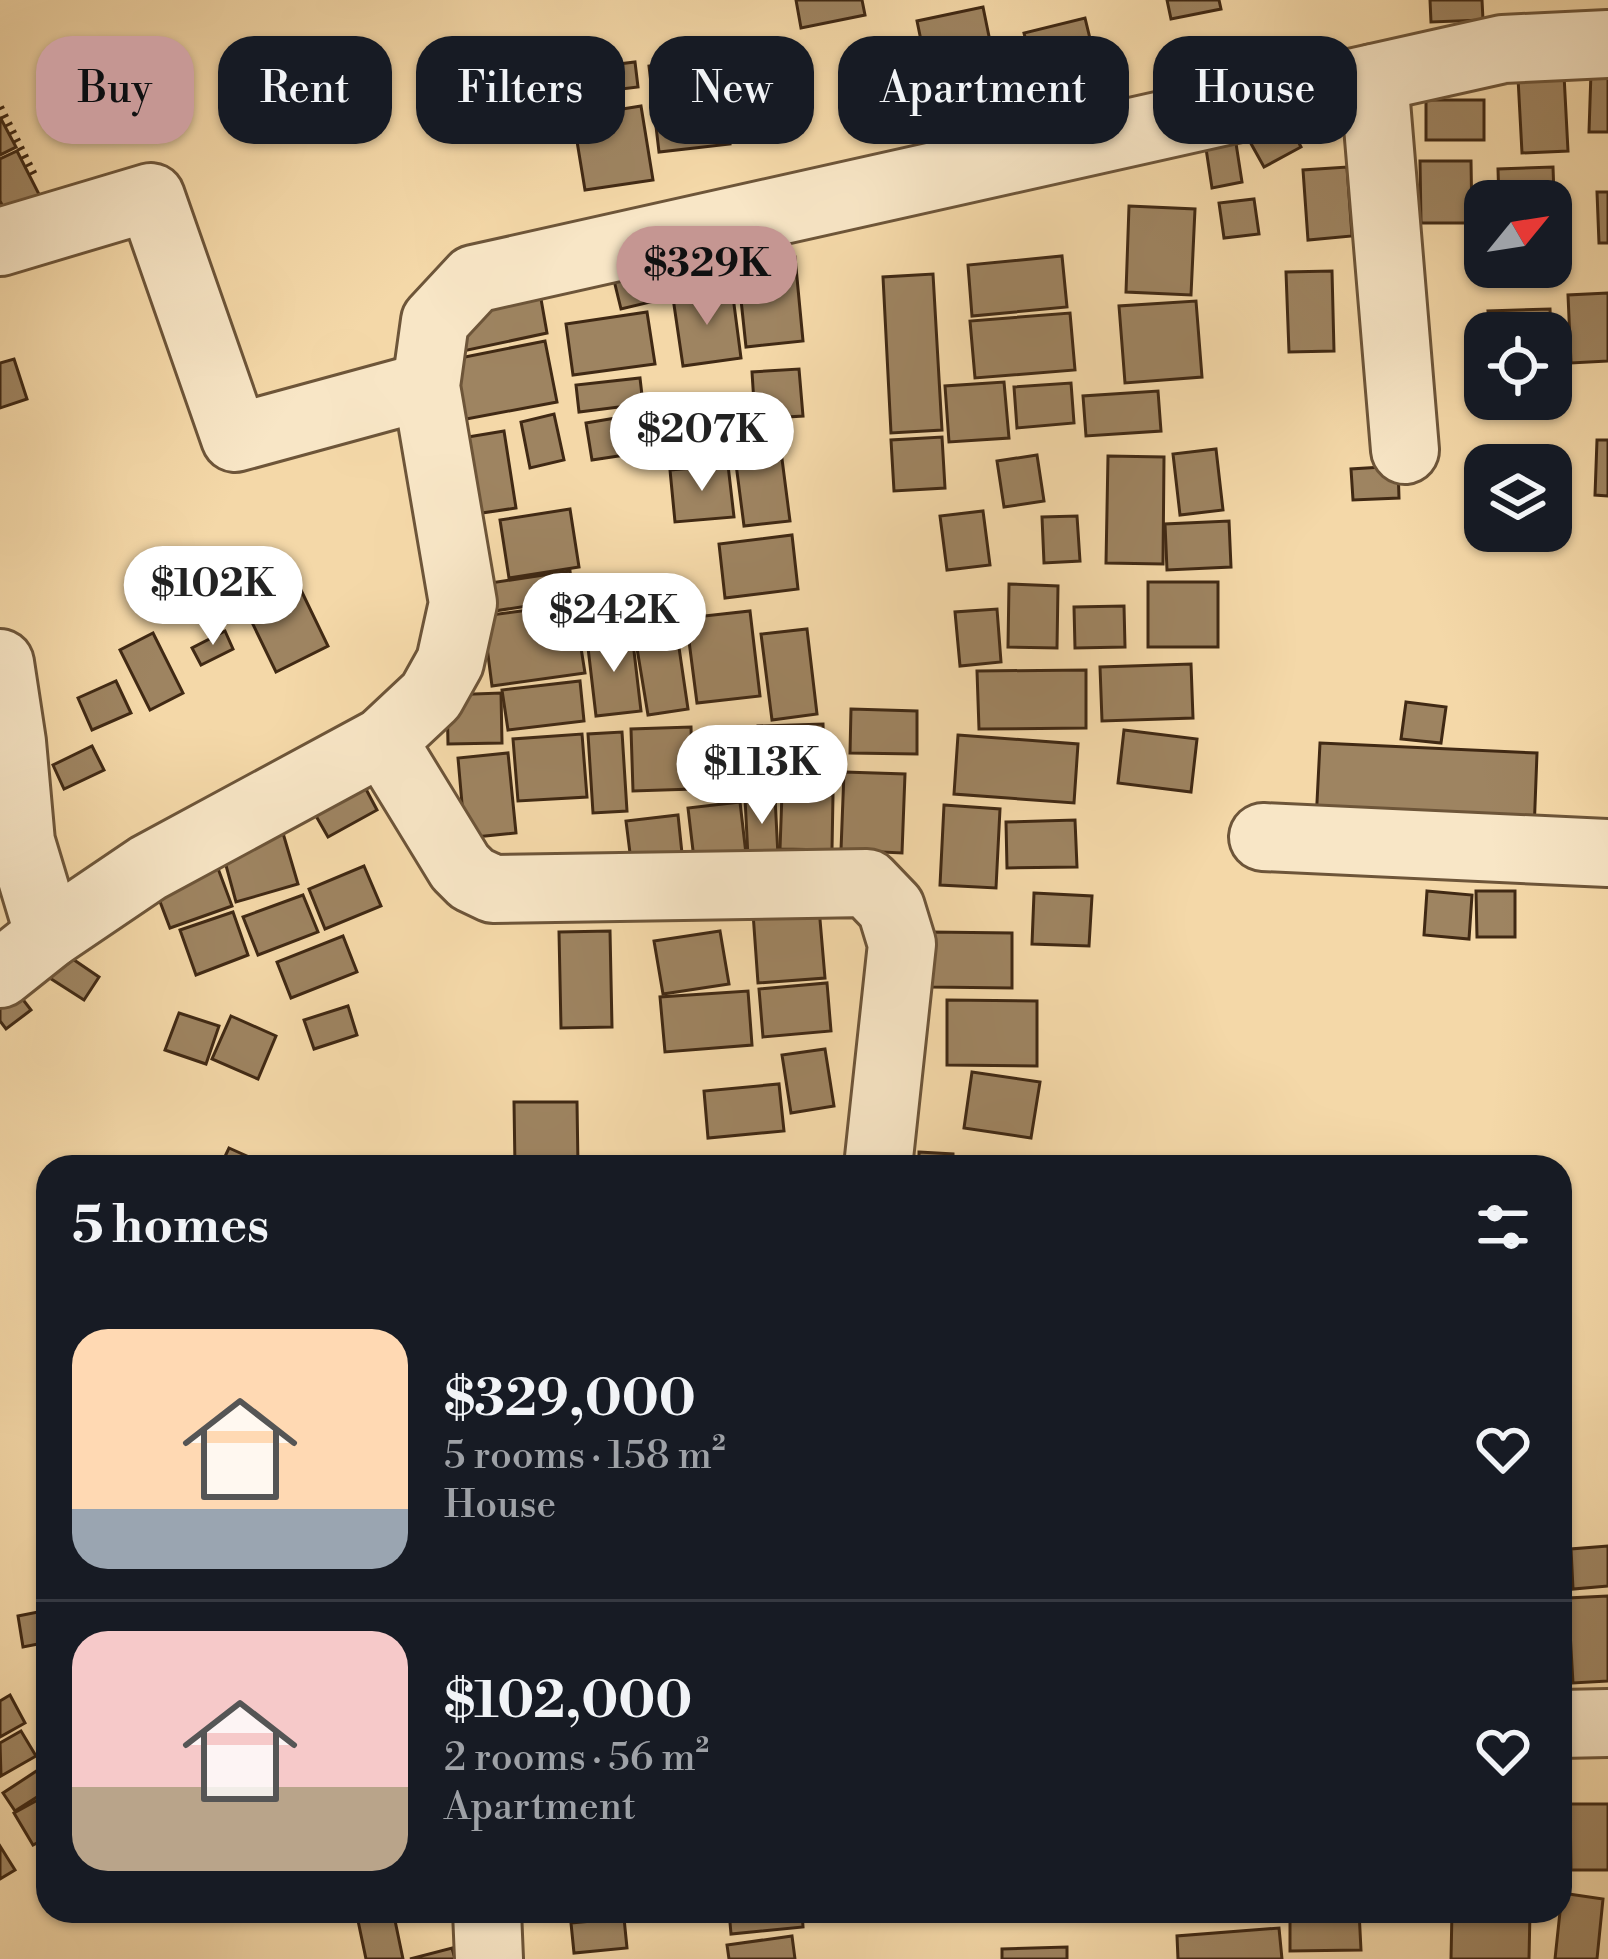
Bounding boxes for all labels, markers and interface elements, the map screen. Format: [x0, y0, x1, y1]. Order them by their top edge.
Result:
chip: Buy [36, 36, 194, 144]
chip: Rent [218, 36, 392, 144]
chip: Filters [416, 36, 625, 144]
chip: New [649, 36, 814, 144]
chip: Apartment [838, 36, 1129, 144]
chip: House [1153, 36, 1357, 144]
north arrow [1464, 180, 1572, 288]
map controls [1464, 180, 1572, 552]
pin: $329K [623, 226, 791, 328]
text: $329K [643, 240, 771, 289]
button: locate [1464, 312, 1572, 420]
pin: $207K [618, 392, 786, 494]
text: $207K [637, 406, 767, 455]
button: layers [1464, 444, 1572, 552]
pin: $102K [129, 546, 297, 648]
text: $102K [151, 560, 275, 609]
pin: $242K [530, 573, 698, 675]
text: $242K [549, 587, 679, 636]
pin: $113K [678, 725, 846, 827]
text: $113K [704, 739, 820, 788]
icon: filters [1470, 1194, 1536, 1260]
text: 5 homes [72, 1195, 269, 1259]
text: $329,000 [444, 1368, 696, 1432]
icon: home [168, 1377, 312, 1521]
icon: heart [1470, 1416, 1536, 1482]
text: 5 rooms · 158 m² [444, 1432, 726, 1481]
text: House [444, 1481, 556, 1530]
text: $102,000 [444, 1670, 692, 1734]
icon: home [168, 1679, 312, 1823]
icon: heart [1470, 1718, 1536, 1784]
text: 2 rooms · 56 m² [444, 1734, 709, 1783]
text: Apartment [444, 1783, 636, 1832]

